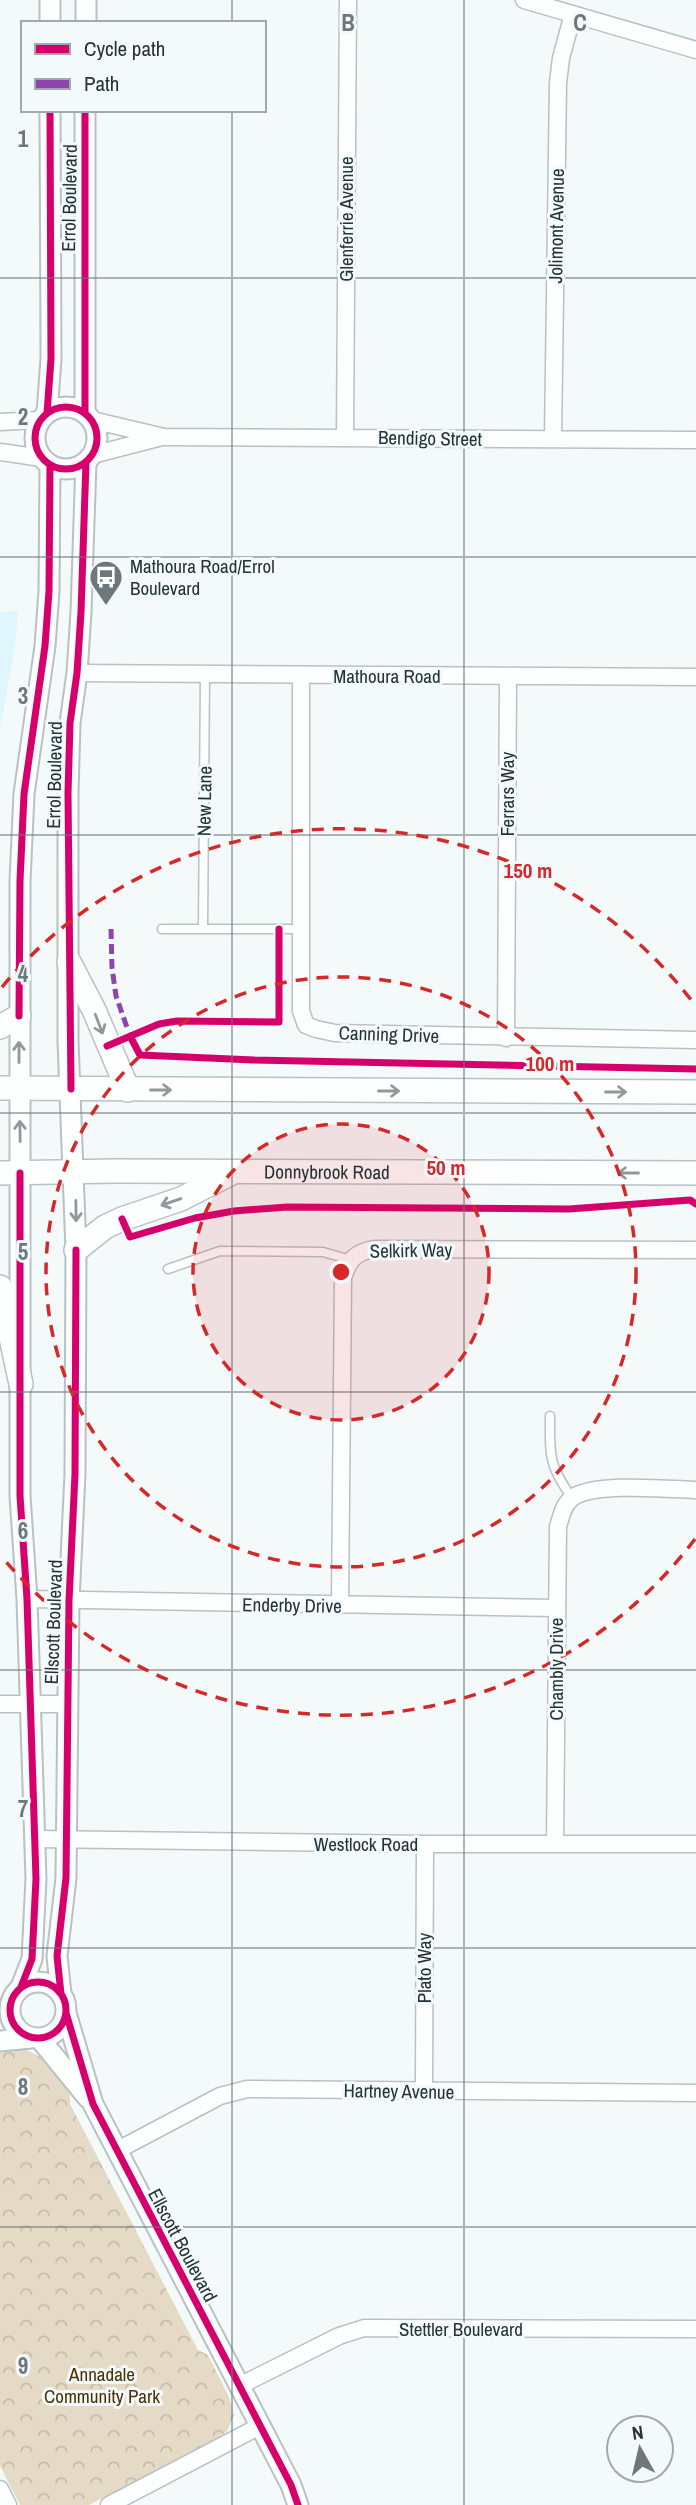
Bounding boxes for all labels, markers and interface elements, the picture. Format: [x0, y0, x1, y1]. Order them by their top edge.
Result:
text: B [341, 7, 355, 38]
text: C [573, 7, 587, 38]
legend [21, 21, 266, 112]
text: Cycle path [84, 34, 165, 63]
text: Path [84, 69, 119, 98]
text: 1 [18, 123, 29, 154]
street label: Errol Boulevard [55, 144, 83, 252]
street label: Glenferrie Avenue [333, 156, 359, 282]
street label: Jolimont Avenue [542, 168, 570, 284]
text: 2 [18, 401, 28, 432]
street label: Bendigo Street [378, 424, 483, 452]
place label: Mathoura Road/Errol Boulevard [130, 553, 275, 601]
bus stop icon: Mathoura Road/Errol Boulevard [87, 558, 125, 607]
street label: Mathoura Road [333, 663, 441, 689]
text: 3 [18, 680, 28, 711]
street label: Errol Boulevard [40, 721, 68, 829]
street label: Ferrars Way [494, 752, 520, 836]
street label: New Lane [190, 766, 218, 836]
text: 150 m [504, 856, 552, 885]
text: 4 [18, 958, 29, 989]
one-way arrow [94, 1012, 106, 1034]
street label: Canning Drive [338, 1019, 440, 1049]
one-way arrow [12, 1041, 26, 1064]
text: 100 m [526, 1049, 574, 1078]
one-way arrow [150, 1083, 173, 1097]
one-way arrow [377, 1084, 400, 1098]
one-way arrow [605, 1085, 628, 1099]
one-way arrow [13, 1119, 27, 1142]
text: 50 m [426, 1153, 466, 1182]
street label: Donnybrook Road [264, 1159, 390, 1185]
one-way arrow [617, 1166, 640, 1180]
one-way arrow [160, 1196, 182, 1209]
one-way arrow [69, 1199, 83, 1222]
text: 5 [18, 1236, 28, 1267]
street label: Selkirk Way [370, 1236, 453, 1264]
centre of rings [329, 1260, 353, 1284]
text: 6 [18, 1515, 28, 1546]
street label: Ellscott Boulevard [38, 1559, 68, 1685]
street label: Enderby Drive [242, 1591, 342, 1619]
street label: Chambly Drive [543, 1617, 569, 1721]
text: 7 [18, 1793, 28, 1824]
street label: Westlock Road [314, 1831, 418, 1857]
street label: Plato Way [411, 1933, 437, 2003]
text: 8 [18, 2071, 28, 2102]
street label: Hartney Avenue [343, 2077, 455, 2105]
street label: Ellscott Boulevard [142, 2184, 224, 2306]
street label: Stettler Boulevard [399, 2316, 523, 2342]
text: 9 [18, 2350, 28, 2381]
park label: Annadale Community Park [44, 2361, 160, 2409]
north arrow [605, 2414, 675, 2484]
text: N [630, 2419, 645, 2446]

